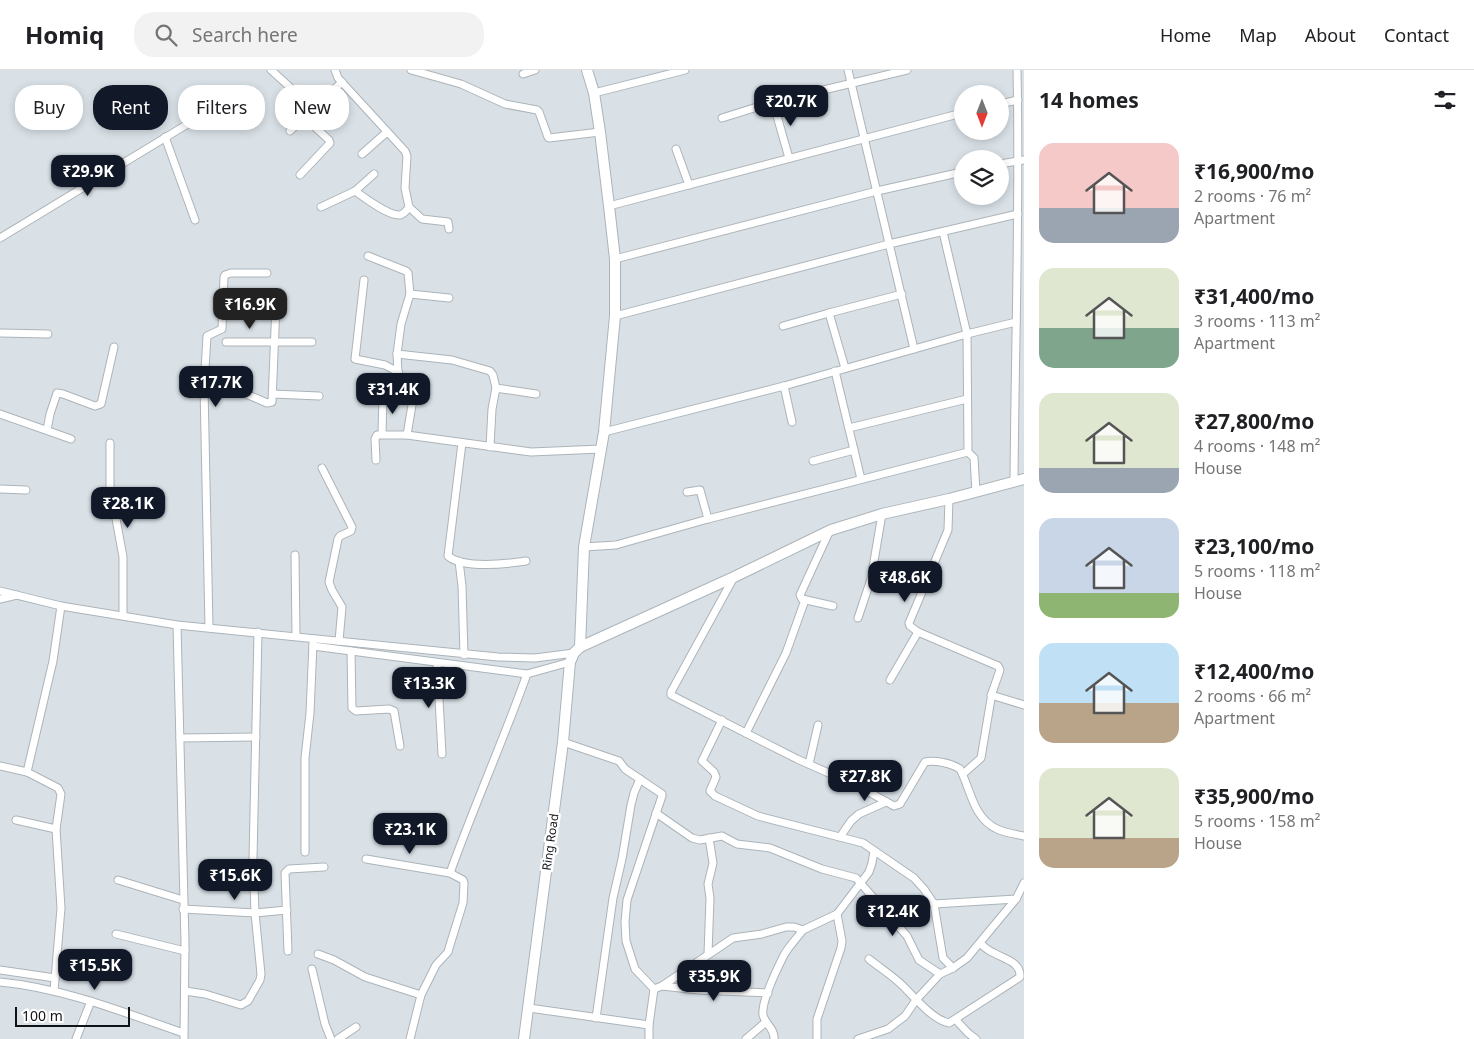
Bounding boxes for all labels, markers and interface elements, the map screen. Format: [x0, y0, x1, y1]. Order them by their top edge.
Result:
search box [134, 12, 484, 57]
text: Homiq [25, 18, 104, 51]
icon: search [152, 21, 180, 49]
text: Search here [192, 22, 298, 48]
text: Home [1160, 23, 1211, 47]
text: Map [1239, 23, 1277, 47]
text: About [1305, 23, 1356, 47]
text: Contact [1384, 23, 1449, 47]
chip: Buy [15, 85, 83, 130]
chip: Rent [93, 85, 168, 130]
chip: Filters [178, 85, 265, 130]
chip: New [275, 85, 349, 130]
pin: ₹20.7K [750, 85, 832, 127]
north arrow [954, 85, 1009, 140]
map controls [954, 85, 1009, 205]
text: 14 homes [1039, 86, 1139, 114]
icon: filters [1431, 86, 1459, 114]
text: ₹20.7K [765, 90, 817, 112]
button: layers [954, 150, 1009, 205]
pin: ₹29.9K [47, 154, 129, 197]
text: ₹16,900/mo [1194, 157, 1314, 185]
text: ₹29.9K [62, 160, 114, 182]
icon: home [1079, 163, 1139, 223]
text: 2 rooms · 76 m² [1194, 185, 1311, 207]
text: Apartment [1194, 207, 1275, 229]
text: ₹31,400/mo [1194, 282, 1314, 310]
pin: ₹16.9K [209, 288, 291, 330]
icon: home [1079, 288, 1139, 348]
text: ₹16.9K [224, 293, 276, 315]
text: 3 rooms · 113 m² [1194, 310, 1320, 332]
text: Apartment [1194, 332, 1275, 354]
pin: ₹17.7K [175, 366, 257, 408]
text: ₹17.7K [190, 371, 242, 393]
pin: ₹31.4K [352, 372, 434, 415]
text: ₹31.4K [367, 378, 419, 400]
text: ₹27,800/mo [1194, 407, 1314, 435]
icon: home [1079, 413, 1139, 473]
text: 4 rooms · 148 m² [1194, 435, 1320, 457]
text: House [1194, 457, 1242, 479]
pin: ₹28.1K [87, 486, 169, 529]
text: ₹28.1K [102, 492, 154, 514]
text: ₹23,100/mo [1194, 532, 1314, 560]
icon: home [1079, 538, 1139, 598]
pin: ₹48.6K [864, 560, 946, 603]
text: 5 rooms · 118 m² [1194, 560, 1320, 582]
text: ₹48.6K [879, 566, 931, 588]
text: House [1194, 582, 1242, 604]
text: ₹12,400/mo [1194, 657, 1314, 685]
icon: home [1079, 663, 1139, 723]
pin: ₹13.3K [388, 666, 470, 709]
text: ₹13.3K [403, 672, 455, 694]
text: 2 rooms · 66 m² [1194, 685, 1311, 707]
text: Apartment [1194, 707, 1275, 729]
pin: ₹27.8K [824, 760, 906, 802]
text: ₹27.8K [839, 765, 891, 787]
text: ₹35,900/mo [1194, 782, 1314, 810]
icon: home [1079, 788, 1139, 848]
text: 5 rooms · 158 m² [1194, 810, 1320, 832]
pin: ₹23.1K [369, 812, 451, 855]
street label: Ring Road [538, 812, 562, 872]
text: ₹23.1K [384, 818, 436, 840]
text: House [1194, 832, 1242, 854]
pin: ₹15.6K [194, 858, 276, 901]
text: ₹15.6K [209, 864, 261, 886]
pin: ₹12.4K [852, 894, 934, 937]
text: ₹12.4K [867, 900, 919, 922]
pin: ₹15.5K [54, 948, 136, 991]
text: ₹15.5K [69, 954, 121, 976]
pin: ₹35.9K [673, 960, 755, 1002]
text: ₹35.9K [688, 965, 740, 987]
scale bar [15, 1004, 130, 1027]
text: 100 m [22, 1006, 63, 1025]

